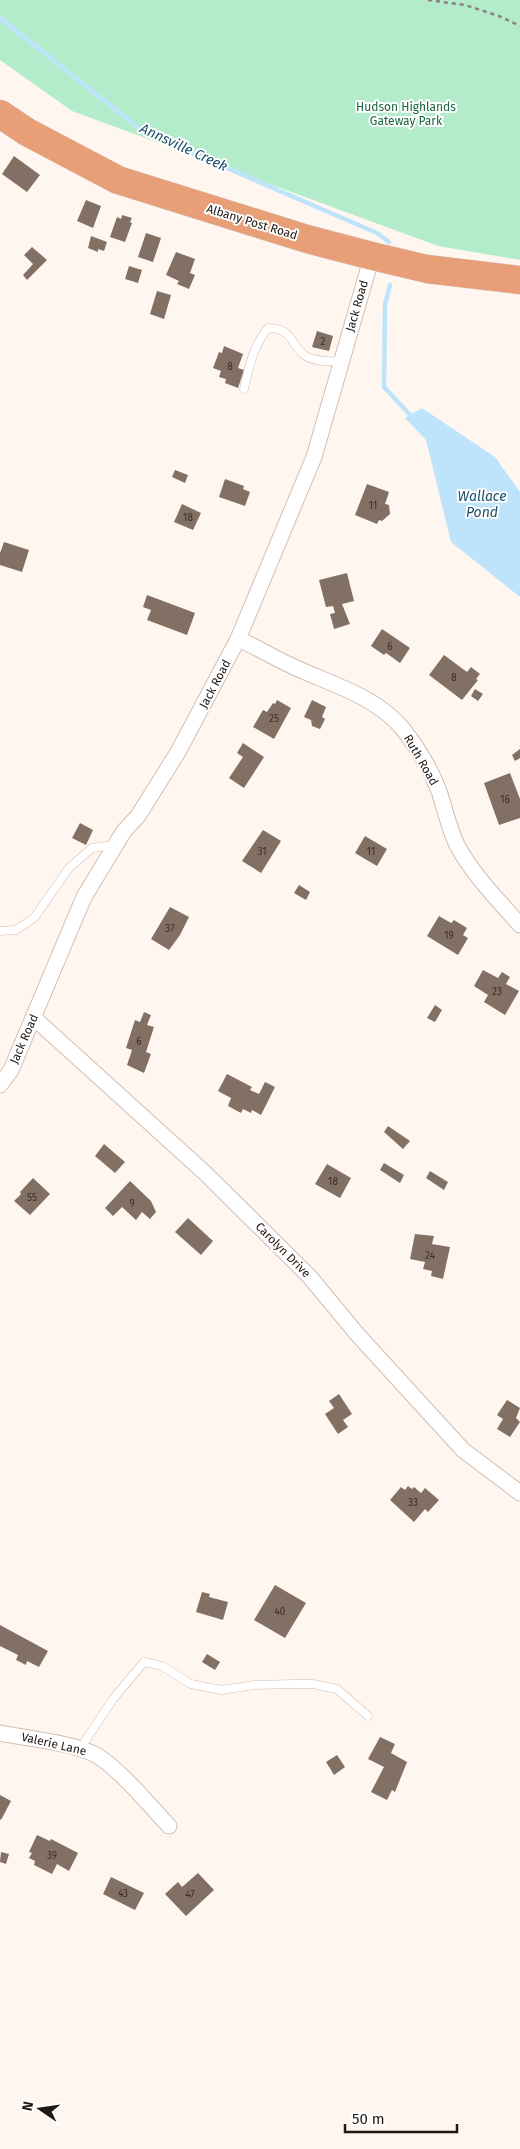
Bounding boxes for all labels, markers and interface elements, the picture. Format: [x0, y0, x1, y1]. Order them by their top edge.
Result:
park label: Hudson Highlands Gateway Park [356, 100, 456, 128]
water label: Annsville Creek [136, 119, 231, 175]
street label: Albany Post Road [205, 202, 299, 242]
street label: Jack Road [343, 279, 371, 333]
house number: 2 [321, 336, 326, 348]
house number: 8 [227, 361, 233, 373]
water label: Wallace Pond [458, 488, 506, 521]
house number: 11 [369, 500, 377, 512]
house number: 18 [183, 512, 193, 524]
house number: 6 [387, 641, 393, 653]
street label: Jack Road [196, 657, 234, 711]
house number: 8 [451, 672, 457, 684]
house number: 25 [269, 713, 279, 725]
street label: Ruth Road [401, 732, 441, 788]
house number: 16 [500, 794, 510, 806]
house number: 31 [257, 846, 267, 858]
house number: 11 [367, 846, 375, 858]
house number: 37 [165, 923, 175, 935]
house number: 19 [444, 930, 454, 942]
house number: 23 [492, 986, 502, 998]
street label: Jack Road [7, 1012, 41, 1066]
house number: 6 [136, 1036, 142, 1048]
house number: 18 [328, 1176, 338, 1188]
house number: 55 [27, 1192, 37, 1204]
house number: 9 [129, 1198, 135, 1210]
street label: Carolyn Drive [253, 1220, 313, 1280]
house number: 24 [425, 1250, 436, 1262]
house number: 33 [408, 1497, 418, 1509]
house number: 40 [275, 1606, 286, 1618]
street label: Valerie Lane [20, 1730, 88, 1758]
house number: 39 [47, 1850, 57, 1862]
house number: 43 [118, 1888, 128, 1900]
house number: 47 [185, 1889, 195, 1901]
north arrow [15, 2084, 65, 2134]
text: N [18, 2100, 37, 2113]
scale bar [345, 2102, 458, 2134]
text: 50 m [352, 2110, 385, 2128]

